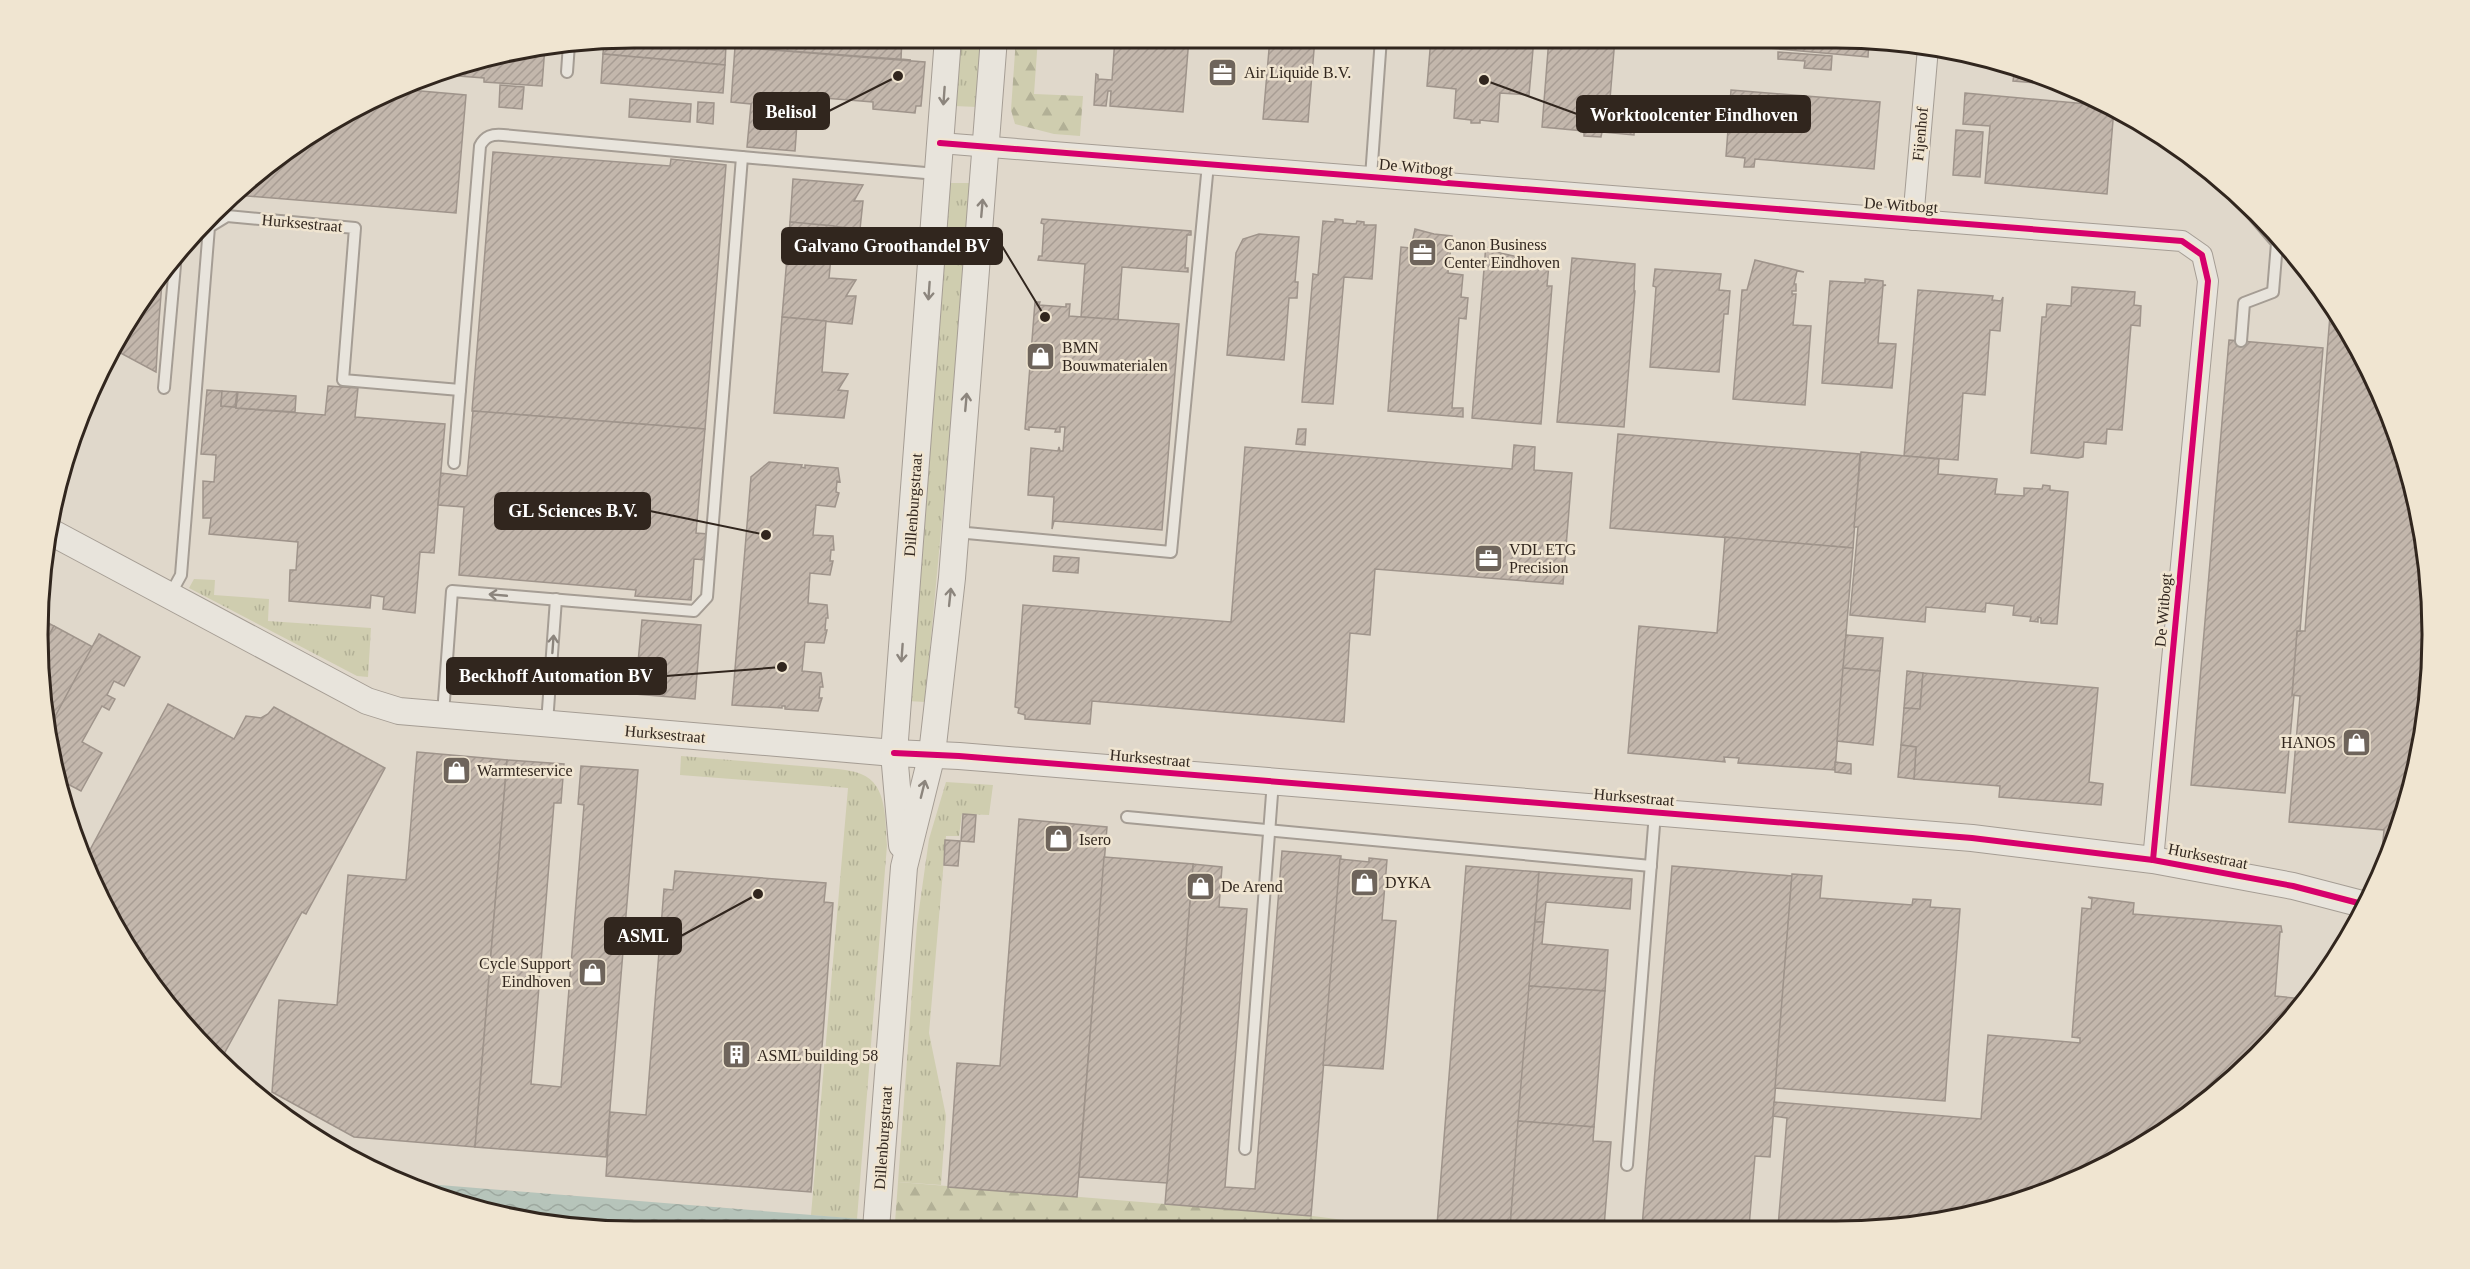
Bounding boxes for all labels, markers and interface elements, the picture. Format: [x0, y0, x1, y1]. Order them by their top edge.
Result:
office icon: Air Liquide B.V. [1207, 56, 1239, 88]
place label: Air Liquide B.V. [1244, 64, 1351, 82]
one-way arrow [938, 86, 949, 106]
callout: Belisol [754, 93, 829, 129]
callout: Worktoolcenter Eindhoven [1577, 96, 1810, 132]
text: Belisol [765, 102, 817, 122]
text: Worktoolcenter Eindhoven [1590, 105, 1798, 125]
street label: Fijenhof [1909, 106, 1932, 162]
street label: De Witbogt [1378, 155, 1454, 180]
street label: De Witbogt [1863, 194, 1939, 217]
one-way arrow [977, 198, 988, 218]
street label: Hurksestraat [261, 211, 344, 235]
callout: Galvano Groothandel BV [782, 228, 1002, 264]
text: Galvano Groothandel BV [794, 236, 990, 256]
place label: Canon Business Center Eindhoven [1444, 236, 1560, 271]
office icon: Canon Business Center Eindhoven [1407, 237, 1439, 269]
one-way arrow [923, 280, 934, 300]
place label: BMN Bouwmaterialen [1062, 339, 1168, 374]
shop icon: BMN Bouwmaterialen [1025, 340, 1057, 372]
one-way arrow [961, 393, 972, 413]
street label: Dillenburgstraat [901, 452, 926, 557]
callout: GL Sciences B.V. [495, 493, 650, 529]
text: GL Sciences B.V. [508, 501, 638, 521]
place label: VDL ETG Precision [1509, 541, 1577, 576]
office icon: VDL ETG Precision [1472, 542, 1504, 574]
street label: De Witbogt [2151, 572, 2176, 648]
one-way arrow [944, 587, 955, 607]
one-way arrow [488, 589, 508, 600]
one-way arrow [547, 635, 558, 655]
one-way arrow [896, 642, 907, 662]
callout: Beckhoff Automation BV [447, 658, 666, 694]
text: Beckhoff Automation BV [459, 666, 653, 686]
street label: Hurksestraat [624, 722, 707, 746]
shop icon: HANOS [2341, 726, 2373, 758]
place label: HANOS [2281, 734, 2336, 751]
street label: Hurksestraat [1109, 746, 1192, 770]
shop icon: Warmteservice [440, 754, 472, 786]
place label: Warmteservice [477, 762, 573, 779]
one-way arrow [918, 780, 930, 799]
street label: Hurksestraat [1593, 785, 1676, 809]
shop icon: Isero [1042, 823, 1074, 855]
place label: Isero [1079, 831, 1111, 848]
street label: Hurksestraat [2167, 840, 2250, 872]
shop icon: DYKA [1348, 866, 1380, 898]
shop icon: De Arend [1184, 870, 1216, 902]
place label: DYKA [1385, 874, 1432, 891]
place label: De Arend [1221, 878, 1283, 895]
callout: ASML [605, 918, 681, 954]
text: ASML [617, 926, 669, 946]
place label: Cycle Support Eindhoven [479, 955, 572, 990]
shop icon: Cycle Support Eindhoven [576, 956, 608, 988]
building icon: ASML building 58 [720, 1039, 752, 1071]
place label: ASML building 58 [757, 1047, 878, 1065]
street label: Dillenburgstraat [871, 1085, 896, 1190]

